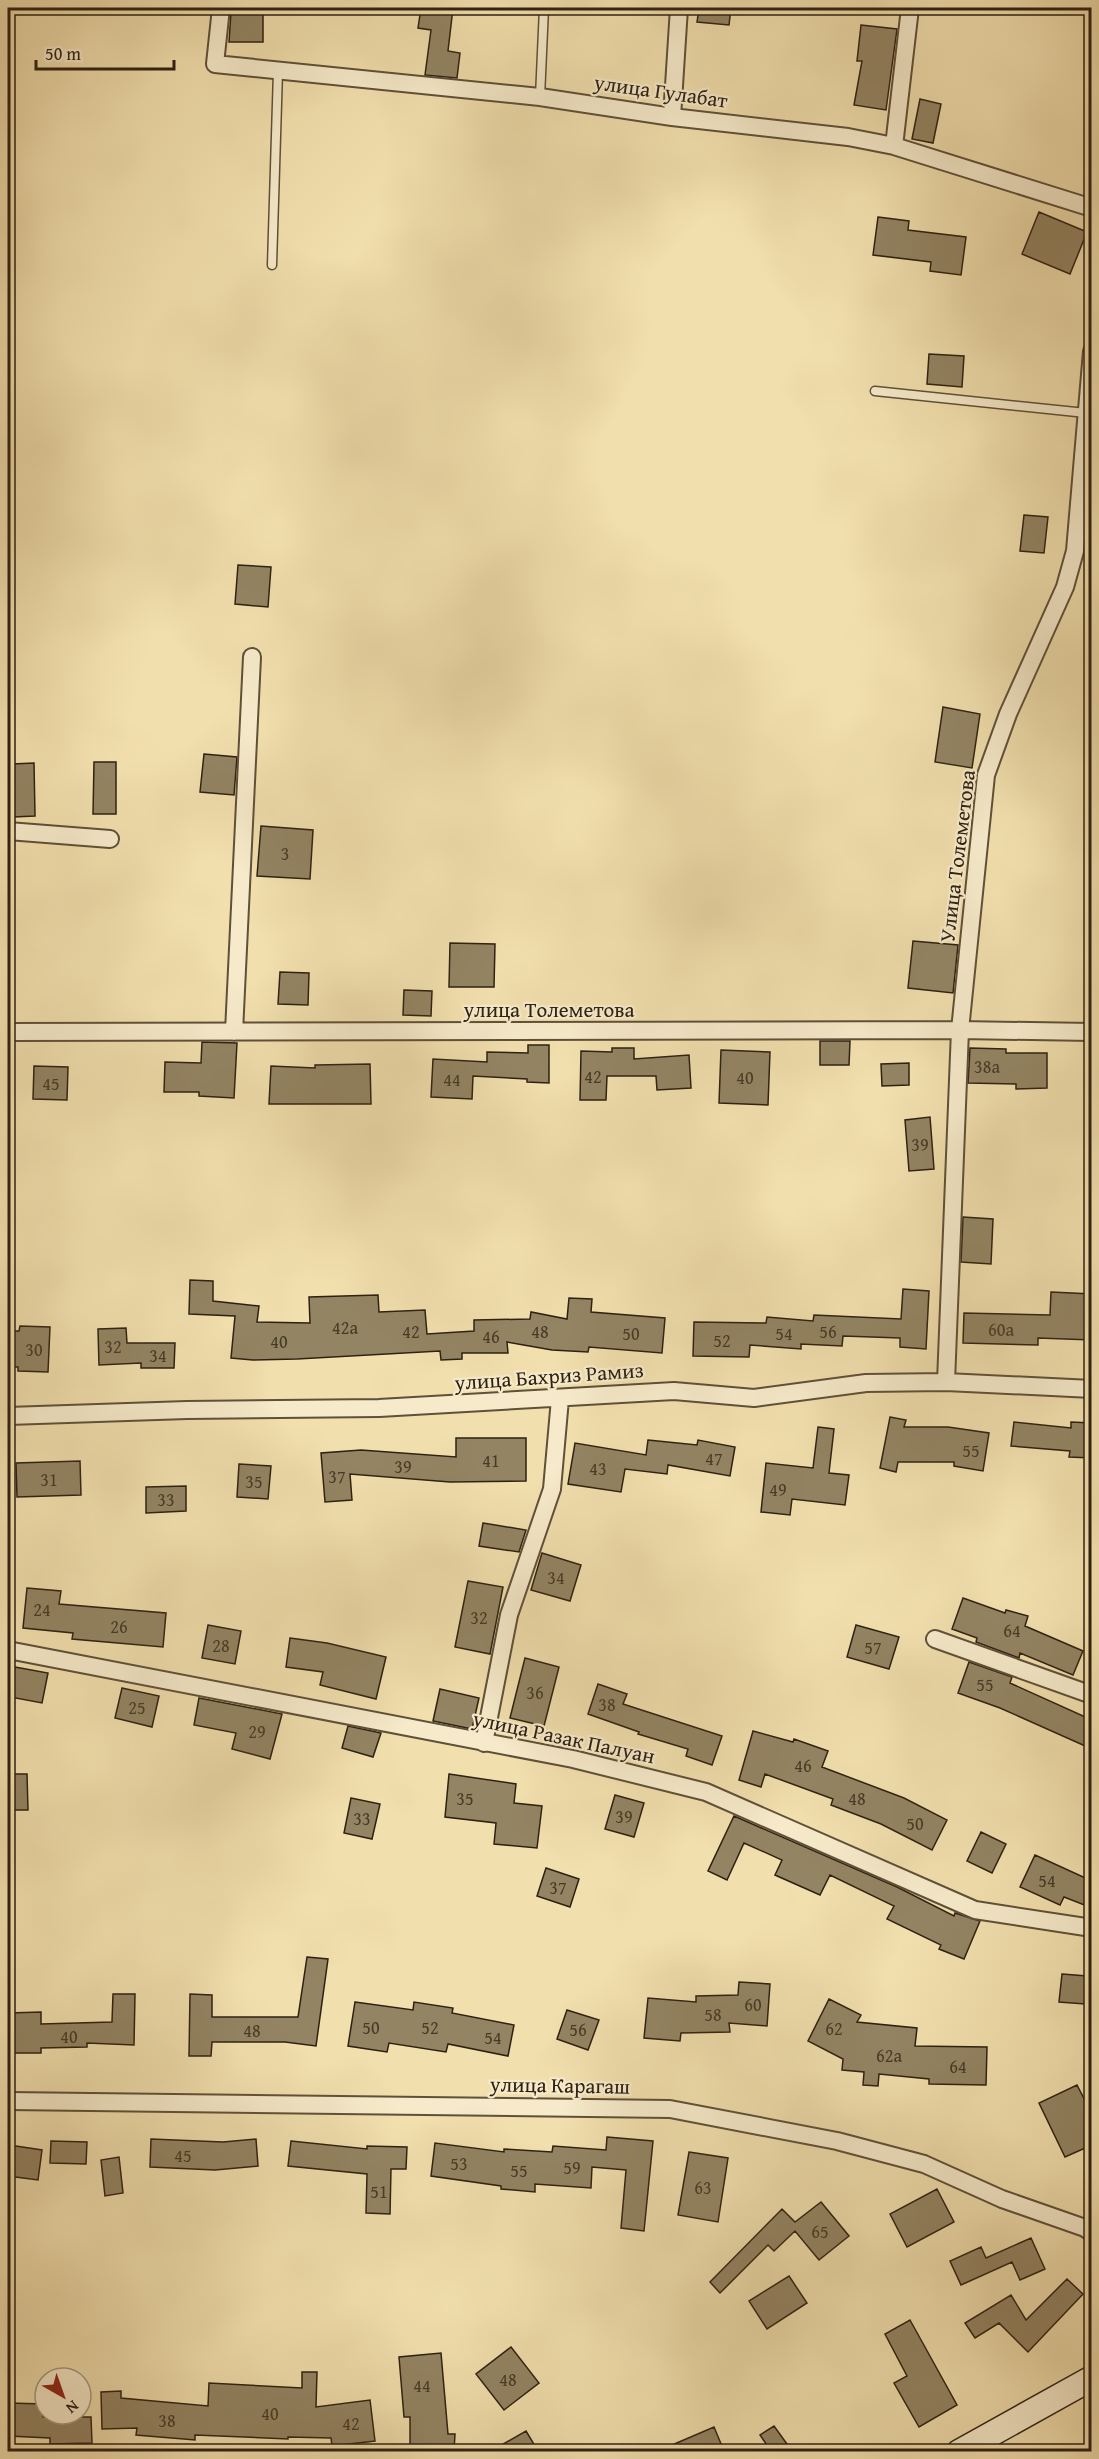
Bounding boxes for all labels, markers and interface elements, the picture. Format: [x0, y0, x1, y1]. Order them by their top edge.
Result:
scale bar [36, 33, 174, 71]
text: 50 m [45, 40, 81, 67]
street label: улица Гулабат [591, 66, 730, 116]
street label: Улица Толеметова [931, 768, 983, 944]
house number: 3 [281, 840, 289, 867]
street label: улица Толеметова [462, 994, 635, 1025]
house number: 38а [974, 1053, 1000, 1080]
house number: 42 [584, 1063, 602, 1090]
house number: 40 [736, 1064, 754, 1091]
house number: 44 [443, 1066, 461, 1093]
house number: 45 [42, 1070, 60, 1097]
house number: 39 [911, 1131, 929, 1158]
house number: 42а [332, 1314, 358, 1341]
house number: 60а [988, 1316, 1014, 1343]
house number: 42 [402, 1318, 420, 1345]
house number: 48 [531, 1318, 549, 1345]
house number: 56 [819, 1318, 837, 1345]
house number: 50 [622, 1320, 640, 1347]
house number: 54 [775, 1320, 793, 1347]
house number: 46 [482, 1323, 500, 1350]
house number: 52 [713, 1327, 731, 1354]
house number: 40 [270, 1328, 288, 1355]
house number: 32 [104, 1333, 122, 1360]
house number: 30 [25, 1336, 43, 1363]
house number: 34 [149, 1342, 167, 1369]
street label: улица Бахриз Рамиз [452, 1354, 645, 1398]
house number: 55 [962, 1437, 980, 1464]
house number: 47 [705, 1445, 723, 1472]
house number: 41 [482, 1447, 500, 1474]
house number: 39 [394, 1453, 412, 1480]
house number: 43 [589, 1455, 607, 1482]
house number: 37 [328, 1463, 346, 1490]
house number: 31 [40, 1466, 58, 1493]
house number: 35 [245, 1468, 263, 1495]
house number: 49 [769, 1476, 787, 1503]
house number: 33 [157, 1486, 175, 1513]
house number: 34 [547, 1564, 565, 1591]
house number: 24 [33, 1596, 51, 1623]
house number: 32 [470, 1604, 488, 1631]
house number: 26 [110, 1613, 128, 1640]
house number: 64 [1003, 1617, 1021, 1644]
house number: 28 [212, 1632, 230, 1659]
house number: 57 [864, 1634, 882, 1661]
house number: 55 [976, 1671, 994, 1698]
house number: 36 [526, 1679, 544, 1706]
house number: 38 [598, 1691, 616, 1718]
house number: 25 [128, 1694, 146, 1721]
street label: улица Разак Палуан [469, 1702, 658, 1771]
house number: 29 [248, 1718, 266, 1745]
house number: 46 [794, 1752, 812, 1779]
house number: 35 [456, 1785, 474, 1812]
house number: 48 [848, 1785, 866, 1812]
house number: 39 [615, 1803, 633, 1830]
house number: 33 [353, 1805, 371, 1832]
house number: 50 [906, 1810, 924, 1837]
house number: 54 [1038, 1867, 1056, 1894]
house number: 37 [549, 1874, 567, 1901]
house number: 60 [744, 1991, 762, 2018]
house number: 58 [704, 2001, 722, 2028]
house number: 50 [362, 2014, 380, 2041]
house number: 52 [421, 2014, 439, 2041]
house number: 62 [825, 2015, 843, 2042]
house number: 56 [569, 2016, 587, 2043]
house number: 48 [243, 2017, 261, 2044]
house number: 40 [60, 2023, 78, 2050]
house number: 54 [484, 2024, 502, 2051]
house number: 62а [876, 2042, 902, 2069]
house number: 64 [949, 2053, 967, 2080]
street label: улица Карагаш [489, 2068, 631, 2102]
house number: 45 [174, 2142, 192, 2169]
house number: 53 [450, 2150, 468, 2177]
house number: 59 [563, 2154, 581, 2181]
house number: 55 [510, 2157, 528, 2184]
house number: 63 [694, 2174, 712, 2201]
house number: 51 [370, 2178, 388, 2205]
house number: 65 [811, 2218, 829, 2245]
north arrow [33, 2366, 93, 2426]
house number: 48 [499, 2366, 517, 2393]
house number: 44 [413, 2372, 431, 2399]
text: N [61, 2395, 84, 2420]
house number: 40 [261, 2400, 279, 2427]
house number: 38 [158, 2407, 176, 2434]
house number: 42 [342, 2410, 360, 2437]

